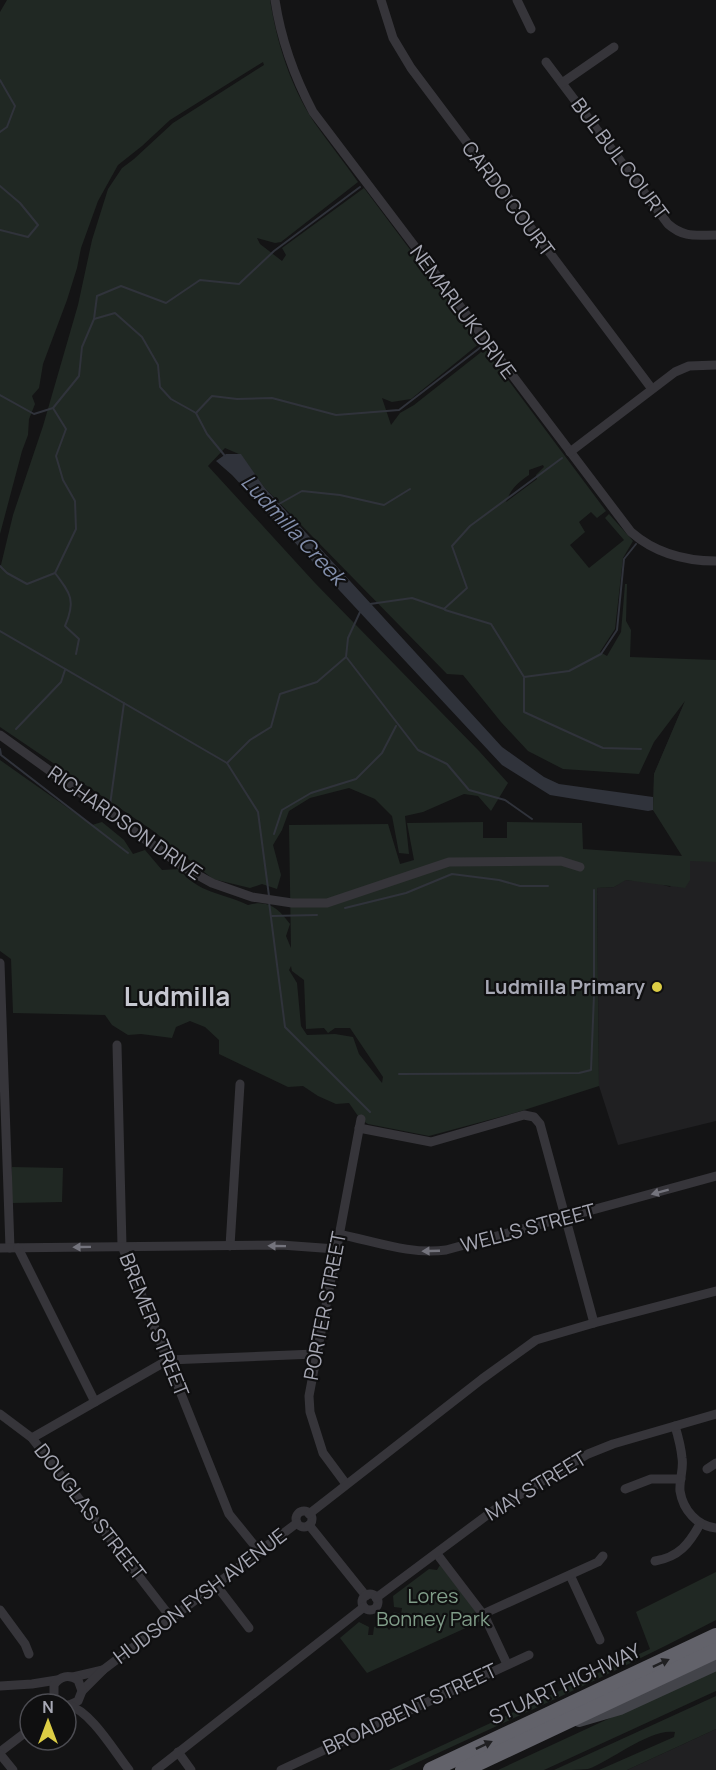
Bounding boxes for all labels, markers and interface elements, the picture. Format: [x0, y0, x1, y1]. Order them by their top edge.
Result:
street label: BUL BUL COURT [566, 92, 675, 225]
street label: CARDO COURT [456, 135, 561, 262]
street label: NEMARLUK DRIVE [404, 239, 523, 384]
water label: Ludmilla Creek [235, 468, 354, 592]
street label: RICHARDSON DRIVE [43, 759, 208, 886]
place label: Ludmilla Primary [484, 973, 646, 1000]
district label: Ludmilla [124, 978, 230, 1014]
marker: Ludmilla Primary [650, 980, 664, 994]
one-way arrow [650, 1187, 669, 1197]
street label: WELLS STREET [458, 1197, 598, 1258]
street label: PORTER STREET [297, 1229, 352, 1382]
one-way arrow [268, 1241, 287, 1251]
one-way arrow [73, 1242, 92, 1252]
one-way arrow [421, 1247, 440, 1256]
street label: BREMER STREET [113, 1249, 196, 1401]
street label: DOUGLAS STREET [29, 1438, 152, 1586]
street label: MAY STREET [480, 1445, 592, 1527]
street label: HUDSON FYSH AVENUE [108, 1522, 292, 1670]
park label: Lores Bonney Park [376, 1582, 491, 1632]
street label: STUART HIGHWAY [485, 1636, 646, 1731]
street label: BROADBENT STREET [318, 1656, 501, 1761]
one-way arrow [652, 1658, 669, 1667]
north arrow [18, 1692, 78, 1752]
text: N [42, 1696, 54, 1718]
one-way arrow [476, 1741, 493, 1750]

